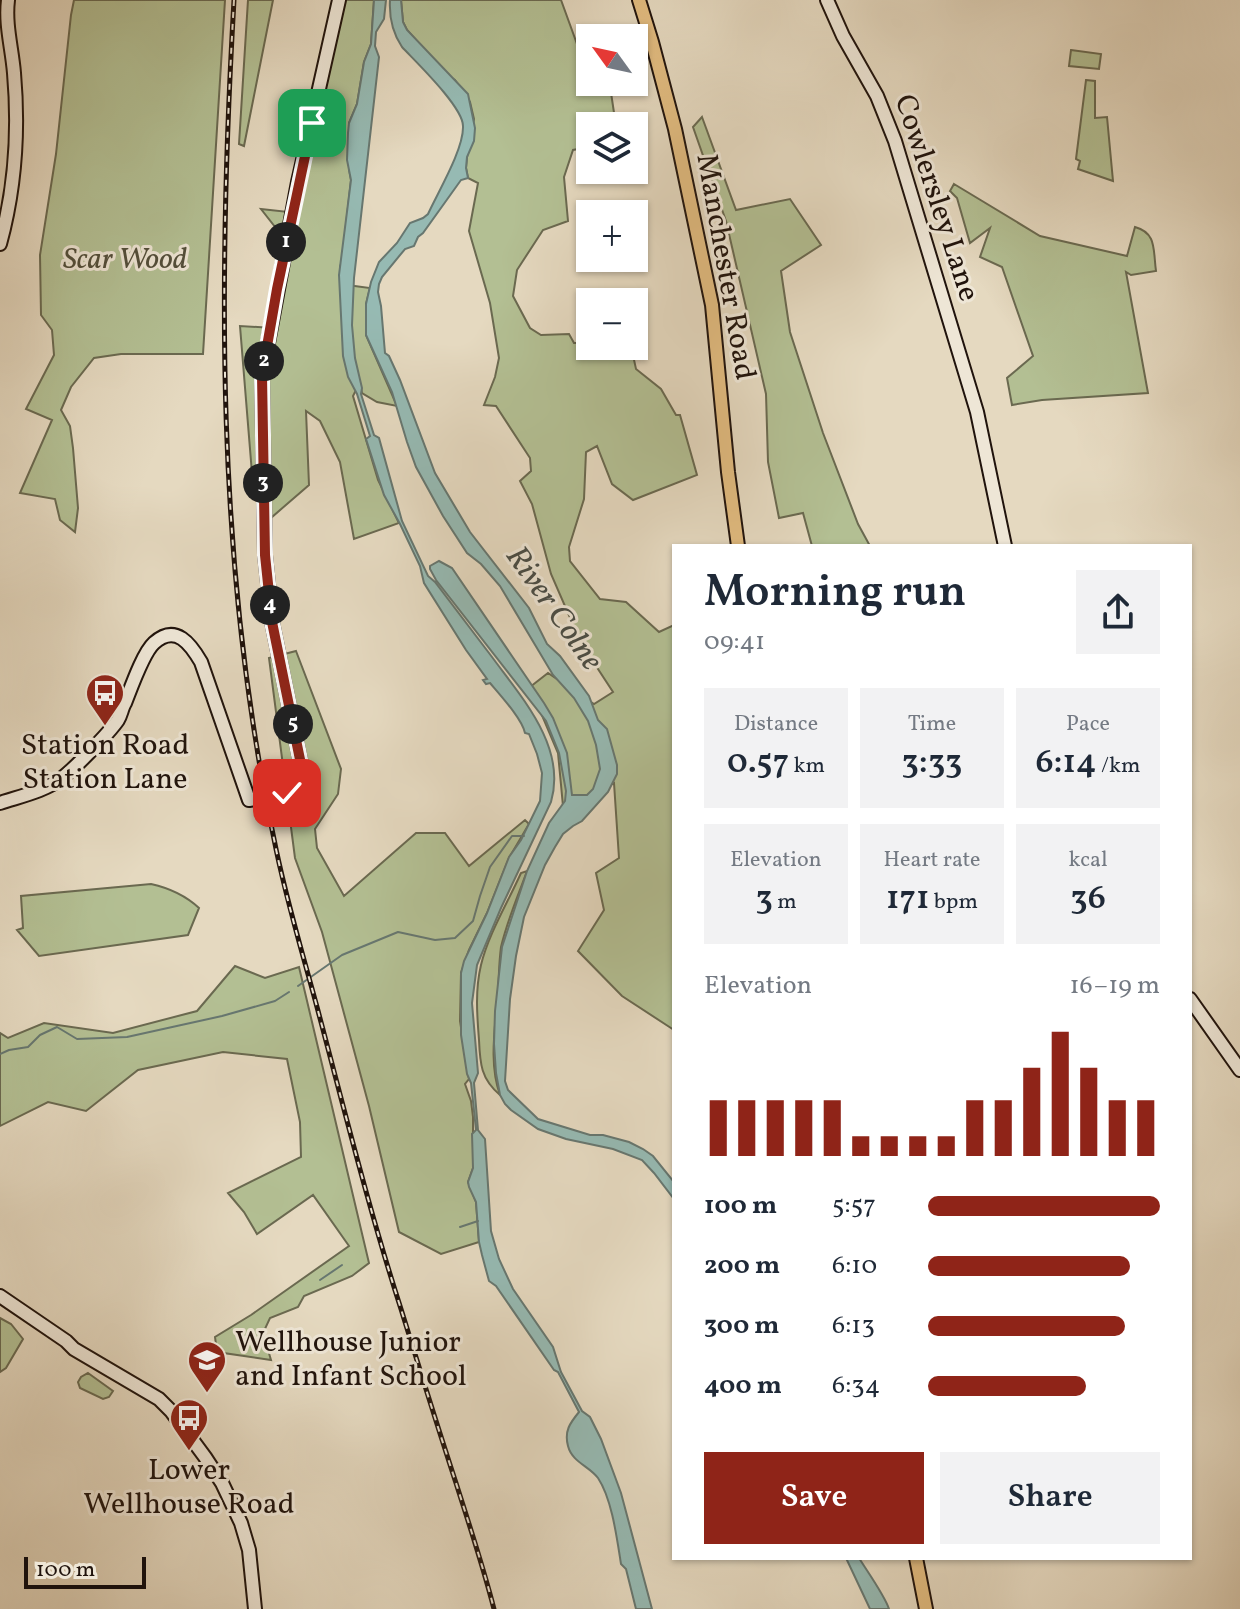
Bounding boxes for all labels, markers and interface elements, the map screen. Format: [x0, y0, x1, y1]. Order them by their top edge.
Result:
north arrow [576, 24, 648, 96]
map controls [576, 24, 648, 360]
pin [278, 89, 346, 157]
street label: Cowlersley Lane [883, 89, 989, 307]
icon: arrive [290, 101, 334, 145]
button: layers [576, 112, 648, 184]
street label: Manchester Road [684, 151, 766, 383]
button: + [576, 200, 648, 272]
pin: 1 [266, 222, 306, 262]
text: 1 [282, 226, 290, 257]
park label: Scar Wood [63, 239, 187, 281]
button: − [576, 288, 648, 360]
pin: 2 [244, 341, 284, 381]
text: 2 [258, 345, 270, 376]
pin: 3 [243, 463, 283, 503]
text: 3 [257, 467, 269, 498]
water label: River Colne [494, 538, 612, 681]
text: Morning run [704, 563, 966, 624]
button: share [1076, 570, 1160, 654]
pin: 4 [250, 585, 290, 625]
text: 4 [263, 589, 277, 620]
text: 09:41 [704, 624, 765, 660]
bus stop icon: Station Road Station Lane [84, 672, 126, 727]
pin: 5 [273, 704, 313, 744]
text: 5 [288, 708, 298, 739]
text: Distance [734, 709, 818, 740]
text: Time [908, 709, 956, 740]
text: Pace [1066, 709, 1110, 740]
place label: Station Road Station Lane [21, 725, 189, 801]
text: 0.57 [727, 740, 789, 787]
text: 3:33 [902, 740, 962, 787]
text: 6:14 [1036, 740, 1097, 787]
text: km [789, 751, 825, 782]
text: /km [1097, 751, 1140, 782]
pin [253, 759, 321, 827]
icon: check [265, 771, 309, 815]
text: Elevation [730, 845, 822, 876]
text: Heart rate [883, 845, 981, 876]
text: kcal [1068, 845, 1108, 876]
text: 3 [755, 876, 773, 923]
text: 171 [886, 876, 929, 923]
text: 36 [1070, 876, 1106, 923]
text: m [773, 887, 797, 918]
text: bpm [929, 887, 978, 918]
text: Elevation [704, 968, 812, 1004]
text: 16–19 m [1069, 968, 1160, 1004]
text: 100 m [704, 1188, 777, 1224]
text: 5:57 [832, 1188, 876, 1224]
text: 200 m [704, 1248, 780, 1284]
text: 6:10 [832, 1248, 877, 1284]
text: 300 m [704, 1308, 780, 1344]
text: 6:13 [832, 1308, 875, 1344]
place label: Wellhouse Junior and Infant School [235, 1322, 467, 1398]
school or university icon: Wellhouse Junior and Infant School [186, 1339, 228, 1394]
text: 400 m [704, 1368, 782, 1404]
text: 6:34 [832, 1368, 880, 1404]
bus stop icon: Lower Wellhouse Road [168, 1397, 210, 1452]
place label: Lower Wellhouse Road [83, 1450, 295, 1526]
button: Save [704, 1452, 924, 1544]
button: Share [940, 1452, 1160, 1544]
scale bar [24, 1553, 146, 1589]
text: 100 m [36, 1555, 95, 1586]

